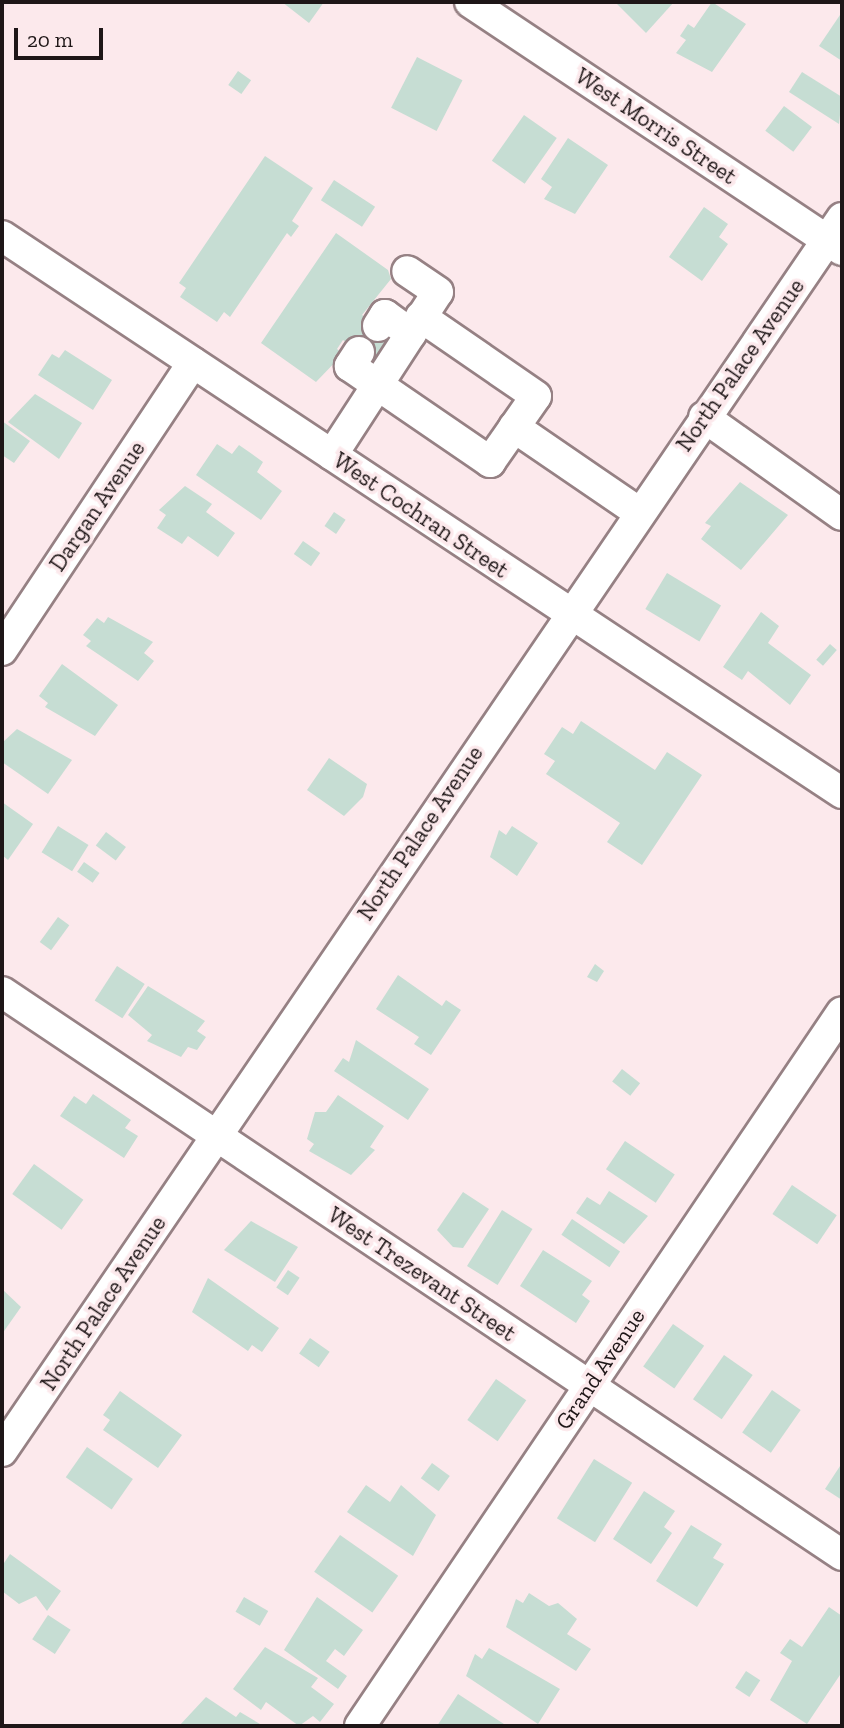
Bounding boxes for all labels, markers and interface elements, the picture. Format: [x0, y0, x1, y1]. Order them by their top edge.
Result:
scale bar [18, 14, 107, 58]
text: 20 m [27, 27, 73, 52]
street label: West Morris Street [570, 62, 742, 190]
street label: North Palace Avenue [670, 273, 810, 457]
street label: Dargan Avenue [43, 435, 151, 577]
street label: West Cochran Street [328, 446, 514, 584]
street label: North Palace Avenue [351, 740, 489, 926]
street label: West Trezevant Street [323, 1201, 521, 1347]
street label: North Palace Avenue [34, 1210, 172, 1396]
street label: Grand Avenue [549, 1303, 651, 1435]

